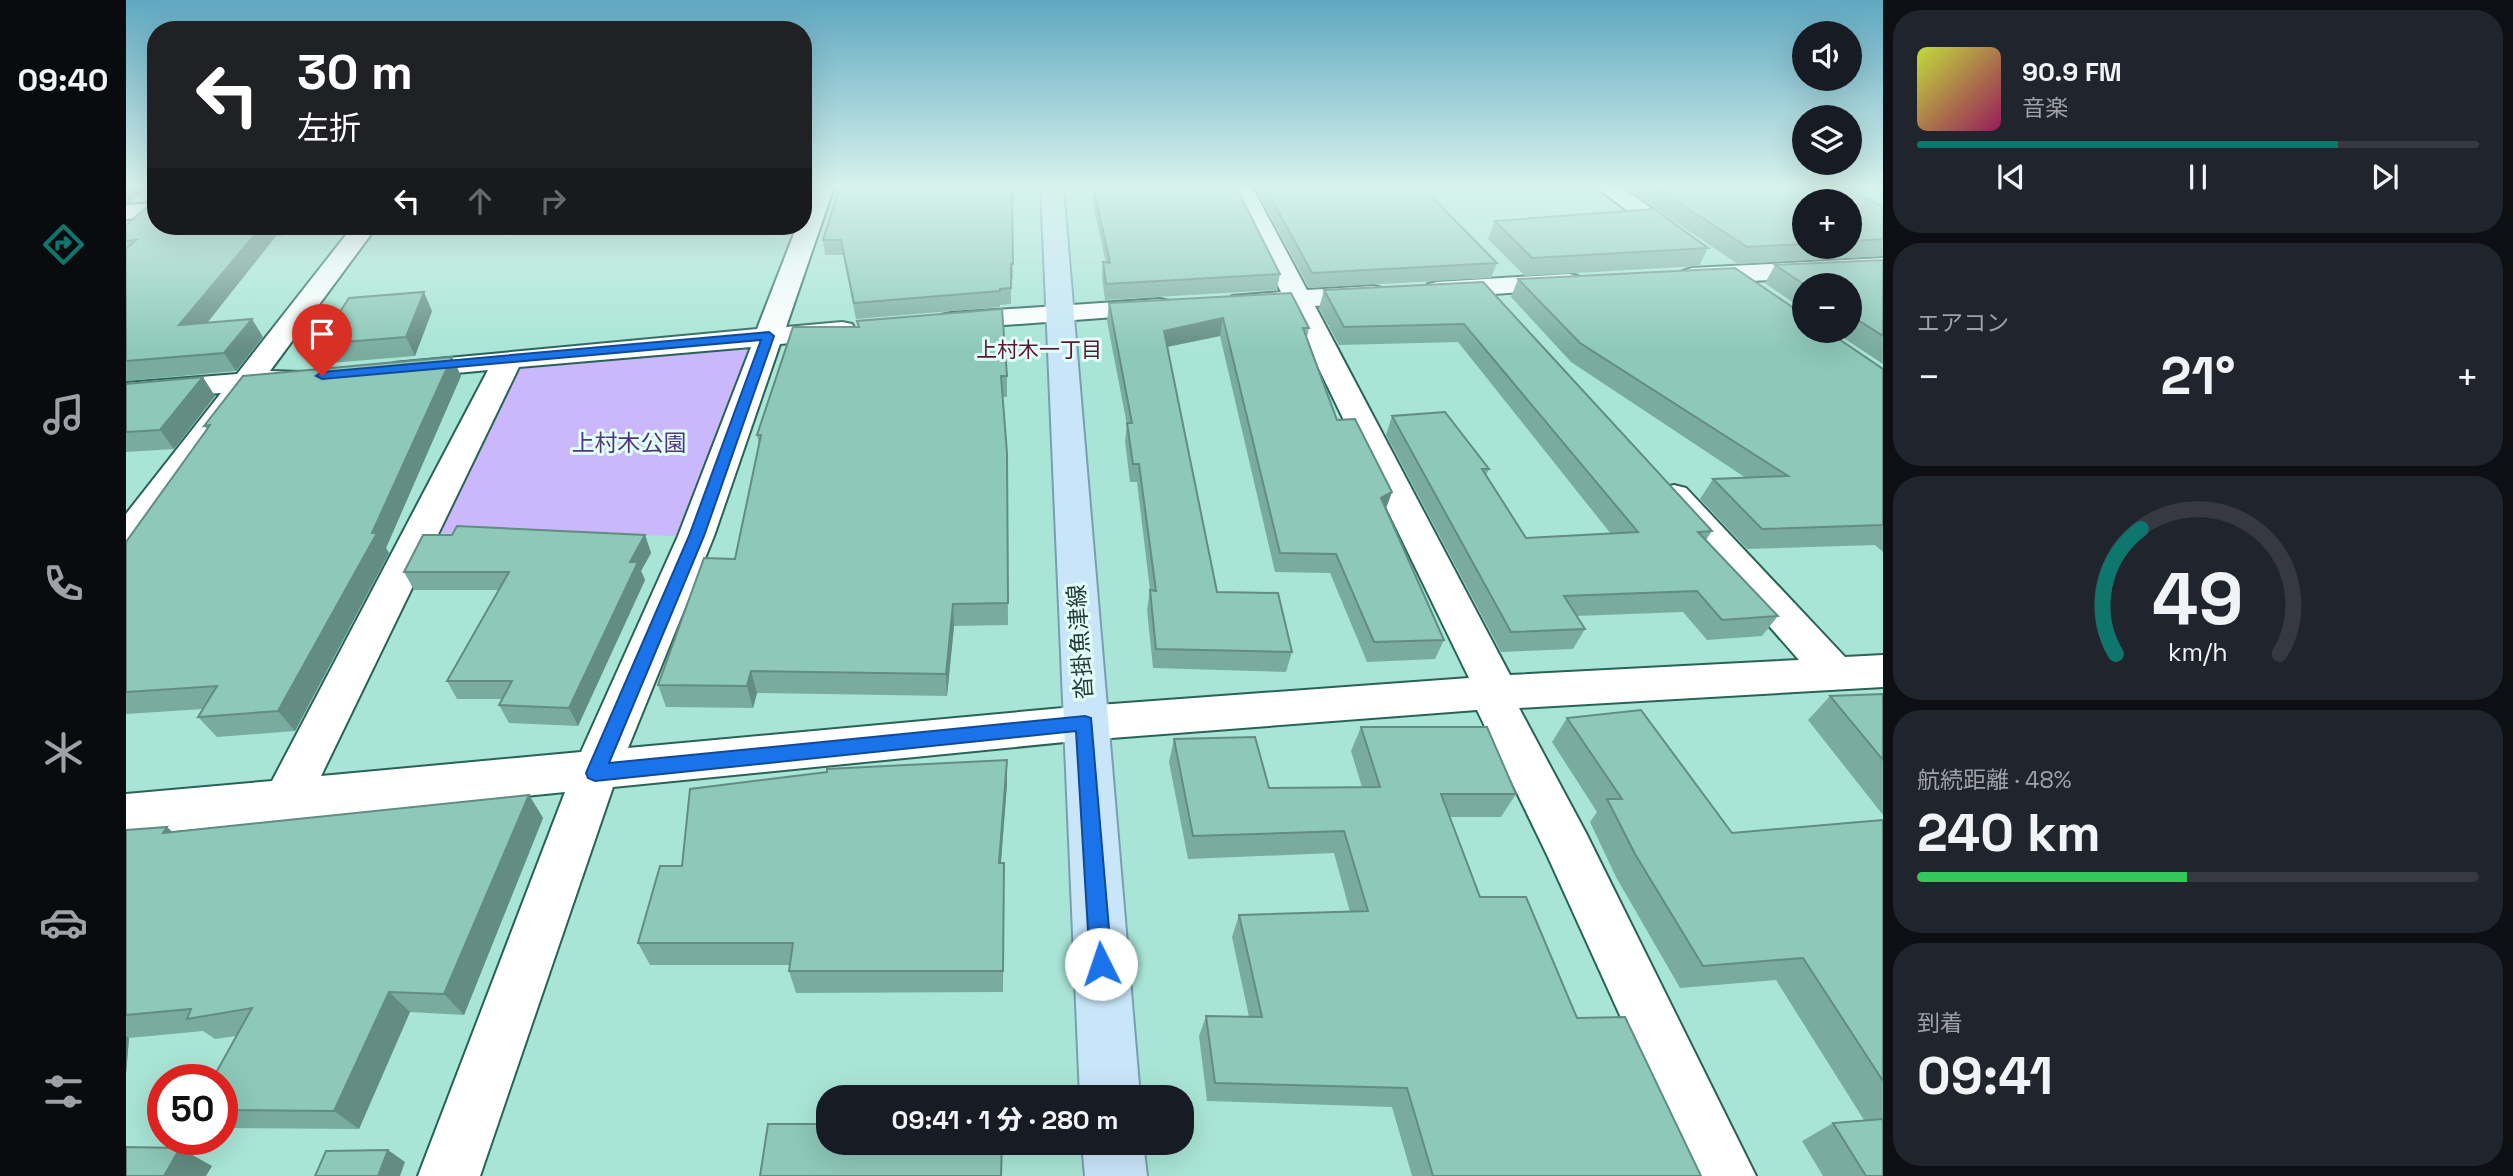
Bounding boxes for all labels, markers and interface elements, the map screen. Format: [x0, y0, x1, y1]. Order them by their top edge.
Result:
map controls [1792, 21, 1862, 343]
button: sound [1792, 21, 1862, 91]
text: 30 m [297, 41, 413, 103]
icon: left [182, 49, 273, 140]
text: 90.9 FM [2022, 55, 2122, 89]
text: 09:40 [17, 60, 109, 100]
text: 音楽 [2022, 93, 2068, 123]
button: layers [1792, 105, 1862, 175]
text: 左折 [297, 108, 361, 148]
icon: previous [1992, 158, 2030, 196]
icon: pause [2179, 158, 2217, 196]
icon: next [2366, 158, 2404, 196]
icon: left [388, 182, 426, 220]
icon: ahead [461, 182, 499, 220]
icon: right [534, 182, 572, 220]
button: + [1792, 189, 1862, 259]
icon: directions [39, 220, 88, 269]
button: − [1792, 273, 1862, 343]
pin [292, 304, 352, 376]
text: エアコン [1917, 308, 2009, 338]
icon: arrive [303, 315, 341, 353]
district label: 上村木一丁目 [976, 336, 1102, 363]
text: 21° [2161, 343, 2235, 409]
text: − [1917, 353, 1941, 401]
text: + [2455, 353, 2479, 401]
icon: music [39, 390, 88, 439]
park label: 上村木公園 [572, 428, 687, 458]
text: 49 [2152, 552, 2244, 645]
icon: phone [39, 559, 88, 608]
street label: 沓掛魚津線 [1061, 584, 1099, 700]
text: km/h [2168, 636, 2228, 668]
icon: climate [39, 728, 88, 777]
text: 航続距離 · 48% [1917, 765, 2072, 795]
text: 240 km [1917, 800, 2101, 866]
icon: car [39, 898, 88, 947]
position arrow [1064, 927, 1138, 1001]
text: 到着 [1917, 1008, 1963, 1038]
text: 09:41 [1917, 1043, 2053, 1109]
speed limit sign: 50 [147, 1064, 238, 1155]
icon: filters [39, 1067, 88, 1116]
text: 09:41 · 1 分 · 280 m [892, 1103, 1118, 1137]

